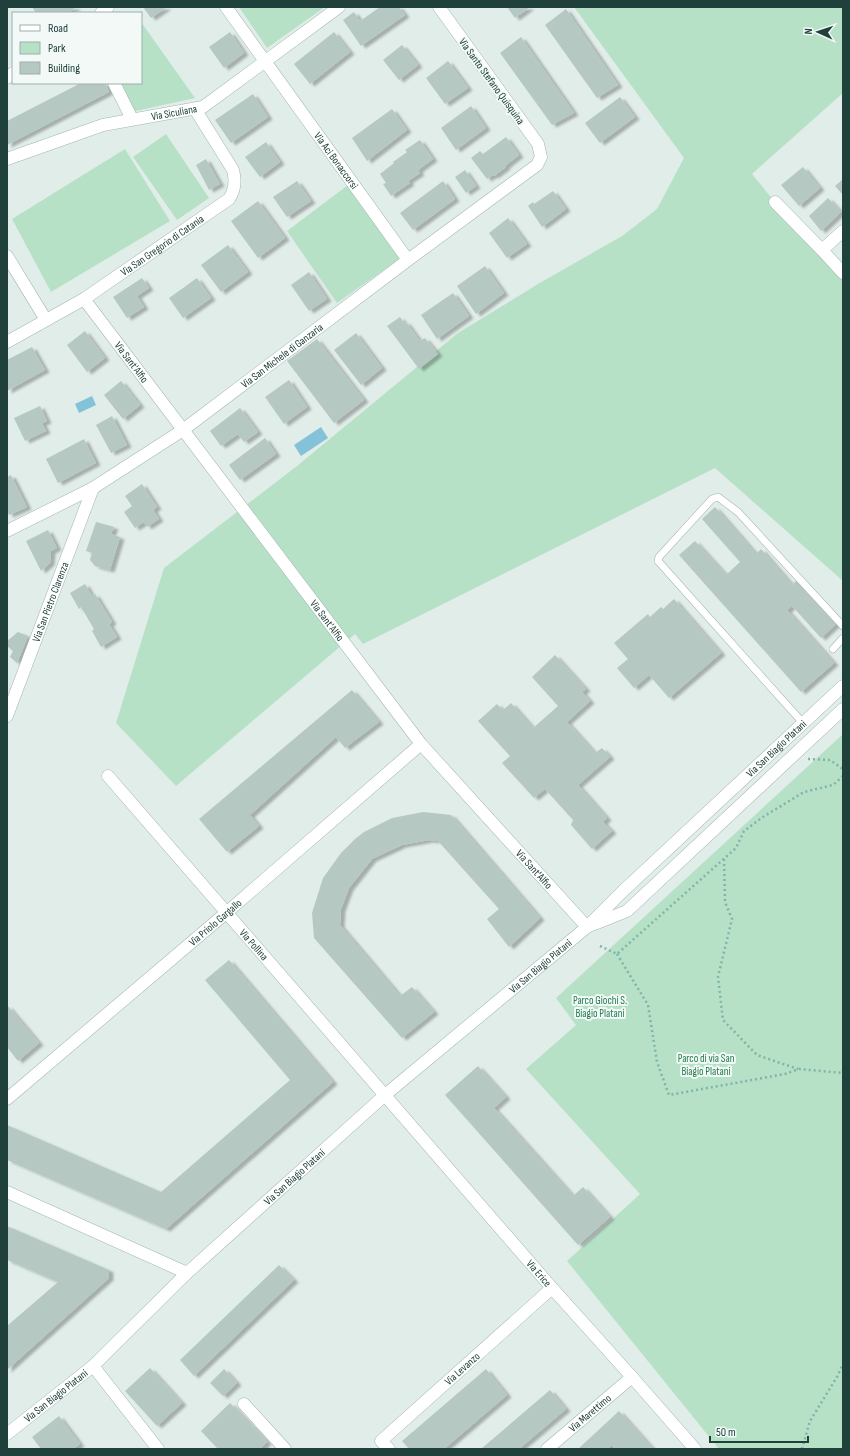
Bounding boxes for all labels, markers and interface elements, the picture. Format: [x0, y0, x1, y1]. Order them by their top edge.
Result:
legend [12, 12, 142, 84]
north arrow [798, 12, 838, 52]
text: Road [48, 21, 68, 36]
text: N [802, 28, 815, 35]
street label: Via Santo Stefano Quisquina [456, 36, 527, 127]
text: Park [48, 41, 66, 56]
text: Building [48, 61, 80, 76]
street label: Via Siculiana [150, 102, 198, 123]
street label: Via Aci Bonaccorsi [311, 130, 361, 192]
street label: Via San Gregorio di Catania [118, 212, 206, 279]
street label: Via San Michele di Ganzaria [239, 321, 326, 391]
street label: Via Sant'Alfio [112, 339, 151, 386]
street label: Via San Pietro Clarenza [30, 560, 71, 644]
street label: Via Sant'Alfio [307, 597, 347, 644]
street label: Via San Biagio Platani [744, 717, 809, 780]
street label: Via Sant'Alfio [513, 847, 555, 892]
street label: Via Priolo Gargallo [186, 896, 245, 949]
street label: Via Pollina [237, 926, 271, 963]
street label: Via San Biagio Platani [507, 936, 575, 996]
park label: Parco Giochi S. Biagio Platani [573, 994, 627, 1020]
park label: Parco di via San Biagio Platani [678, 1052, 735, 1078]
street label: Via San Biagio Platani [261, 1146, 328, 1208]
street label: Via Erice [523, 1257, 554, 1290]
street label: Via Levanzo [442, 1350, 483, 1388]
street label: Via San Biagio Platani [21, 1367, 90, 1425]
street label: Via Marettimo [566, 1391, 614, 1435]
scale bar [710, 1418, 808, 1444]
text: 50 m [716, 1425, 736, 1440]

